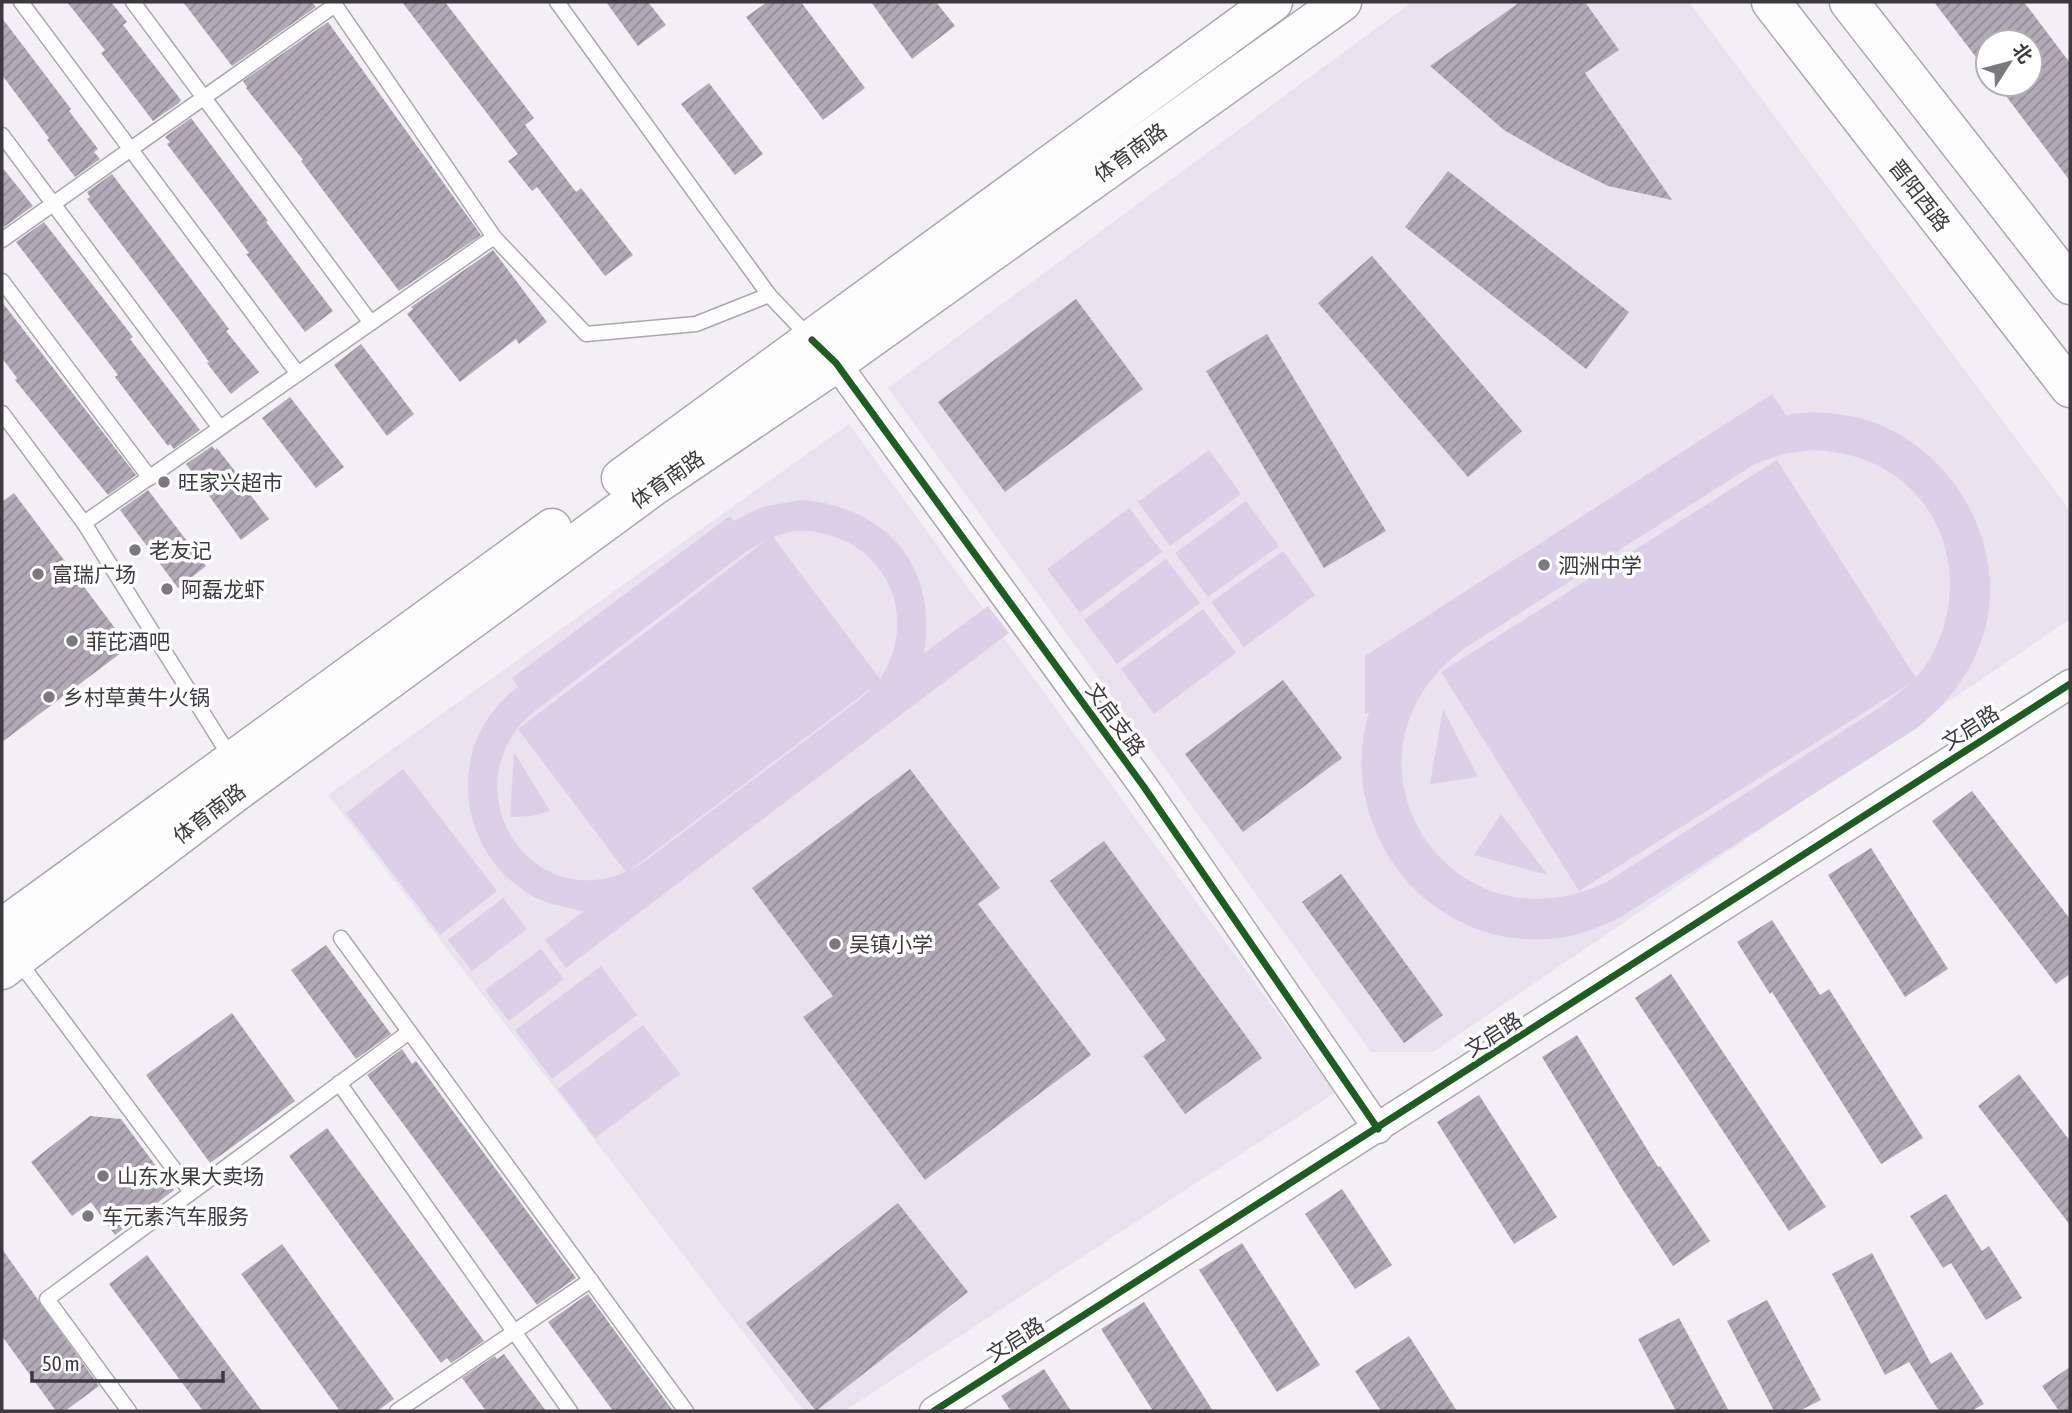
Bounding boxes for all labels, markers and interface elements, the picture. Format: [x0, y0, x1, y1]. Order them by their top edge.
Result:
north arrow [1974, 28, 2044, 98]
text: 北 [2008, 39, 2037, 67]
street label: 体育南路 [1089, 118, 1171, 186]
street label: 晋阳西路 [1885, 155, 1955, 235]
street label: 体育南路 [626, 445, 708, 513]
place label: 旺家兴超市 [178, 470, 283, 494]
marker: 旺家兴超市 [156, 474, 172, 490]
place label: 老友记 [149, 538, 212, 562]
marker: 老友记 [127, 542, 143, 558]
place label: 泗洲中学 [1558, 553, 1642, 577]
marker: 泗洲中学 [1536, 557, 1552, 573]
place label: 富瑞广场 [52, 562, 136, 586]
marker: 富瑞广场 [30, 566, 46, 582]
place label: 阿磊龙虾 [181, 577, 265, 601]
marker: 阿磊龙虾 [159, 581, 175, 597]
place label: 菲芘酒吧 [86, 629, 170, 653]
marker: 菲芘酒吧 [64, 633, 80, 649]
street label: 文启支路 [1082, 678, 1150, 760]
place label: 乡村草黄牛火锅 [63, 685, 210, 709]
marker: 乡村草黄牛火锅 [41, 689, 57, 705]
street label: 文启路 [1937, 700, 2003, 754]
street label: 体育南路 [168, 778, 250, 848]
place label: 吴镇小学 [849, 932, 933, 956]
marker: 吴镇小学 [827, 936, 843, 952]
street label: 文启路 [1460, 1007, 1526, 1061]
place label: 山东水果大卖场 [117, 1164, 264, 1188]
marker: 山东水果大卖场 [95, 1168, 111, 1184]
place label: 车元素汽车服务 [102, 1204, 249, 1228]
marker: 车元素汽车服务 [80, 1208, 96, 1224]
street label: 文启路 [982, 1312, 1048, 1366]
scale bar [32, 1340, 222, 1384]
text: 50 m [42, 1351, 80, 1375]

